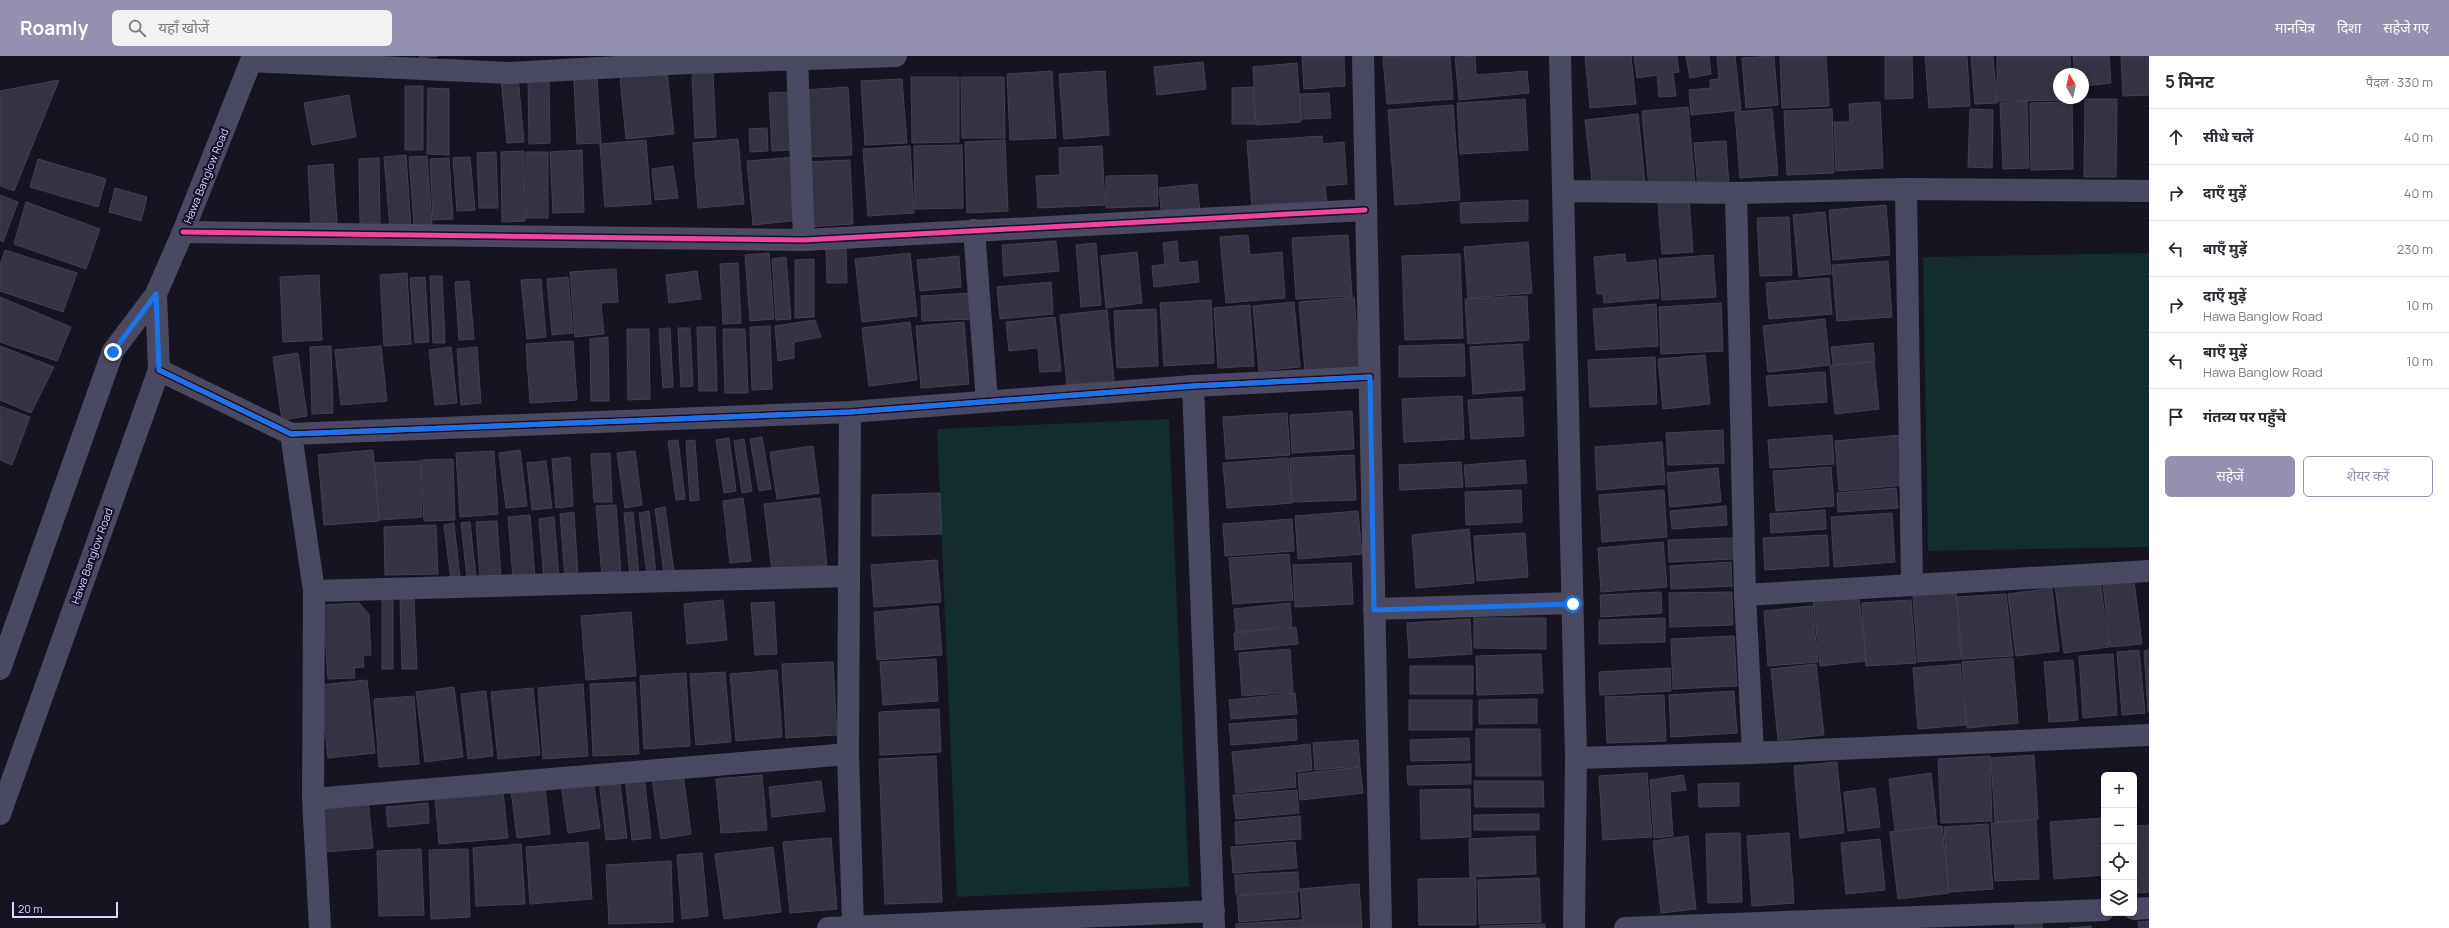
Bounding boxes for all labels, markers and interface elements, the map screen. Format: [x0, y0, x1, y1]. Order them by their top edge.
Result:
search box [112, 10, 392, 46]
text: Roamly [20, 15, 88, 41]
icon: search [126, 17, 148, 39]
text: यहाँ खोजें [158, 17, 209, 38]
text: मानचित्र [2275, 18, 2315, 37]
text: दिशा [2337, 18, 2361, 37]
text: सहेजे गए [2383, 18, 2429, 37]
north arrow [2053, 68, 2089, 104]
text: 5 मिनट [2165, 70, 2214, 93]
text: पैदल · 330 m [2366, 73, 2433, 91]
street label: Hawa Banglow Road [180, 126, 231, 226]
icon: ahead [2165, 126, 2187, 148]
text: सीधे चलें [2203, 126, 2253, 147]
text: 40 m [2404, 128, 2433, 146]
icon: right [2165, 182, 2187, 204]
text: दाएँ मुड़ें [2203, 182, 2246, 203]
text: 40 m [2404, 184, 2433, 202]
icon: left [2165, 238, 2187, 260]
text: बाएँ मुड़ें [2203, 238, 2247, 259]
text: 230 m [2397, 240, 2433, 258]
text: दाएँ मुड़ें [2203, 285, 2246, 306]
icon: right [2165, 294, 2187, 316]
text: 10 m [2406, 296, 2433, 314]
text: Hawa Banglow Road [2203, 307, 2323, 325]
text: बाएँ मुड़ें [2203, 341, 2247, 362]
route end [104, 343, 122, 361]
icon: left [2165, 350, 2187, 372]
text: 10 m [2406, 352, 2433, 370]
text: Hawa Banglow Road [2203, 363, 2323, 381]
icon: arrive [2165, 406, 2187, 428]
text: गंतव्य पर पहुँचे [2203, 406, 2286, 427]
button: सहेजें [2165, 456, 2295, 497]
button: शेयर करें [2303, 456, 2433, 497]
street label: Hawa Banglow Road [67, 506, 116, 606]
route start [1564, 595, 1582, 613]
map controls [2101, 772, 2137, 916]
button: + [2101, 772, 2137, 808]
button: − [2101, 808, 2137, 844]
button: locate [2101, 844, 2137, 880]
button: layers [2101, 880, 2137, 916]
scale bar [12, 900, 118, 919]
text: 20 m [18, 901, 43, 916]

